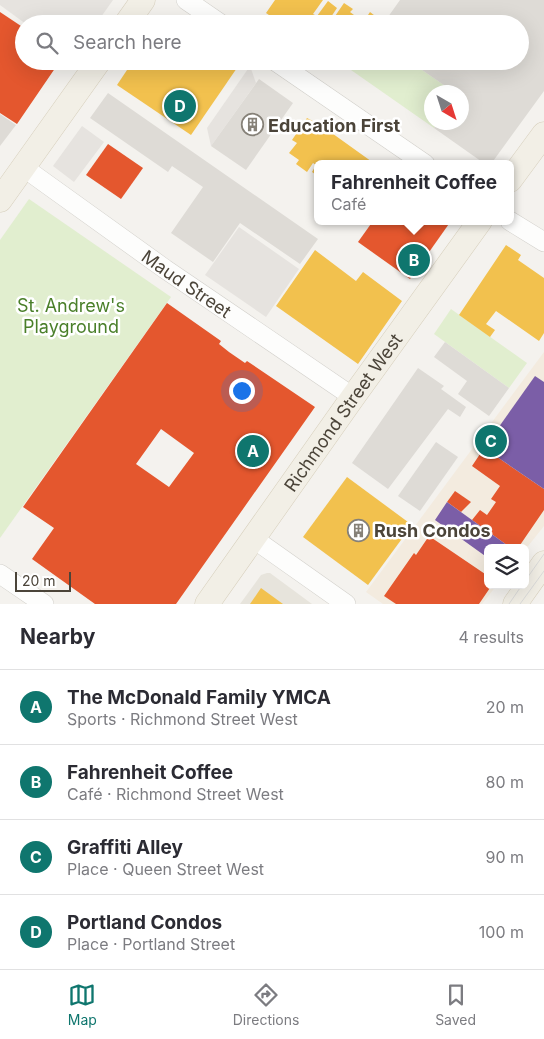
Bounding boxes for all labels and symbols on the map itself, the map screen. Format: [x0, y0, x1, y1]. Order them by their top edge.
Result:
north arrow [424, 85, 469, 130]
pin: D [164, 87, 196, 125]
building icon: Education First [240, 113, 264, 137]
place label: Education First [268, 115, 401, 136]
pin: B [398, 241, 430, 279]
street label: Maud Street [138, 245, 236, 322]
park label: St. Andrew's Playground [17, 295, 125, 337]
street label: Richmond Street West [279, 329, 406, 495]
your location [229, 378, 255, 404]
pin: C [475, 422, 507, 460]
pin: A [237, 432, 269, 470]
building icon: Rush Condos [346, 518, 370, 542]
place label: Rush Condos [374, 520, 491, 541]
scale bar [15, 569, 71, 592]

